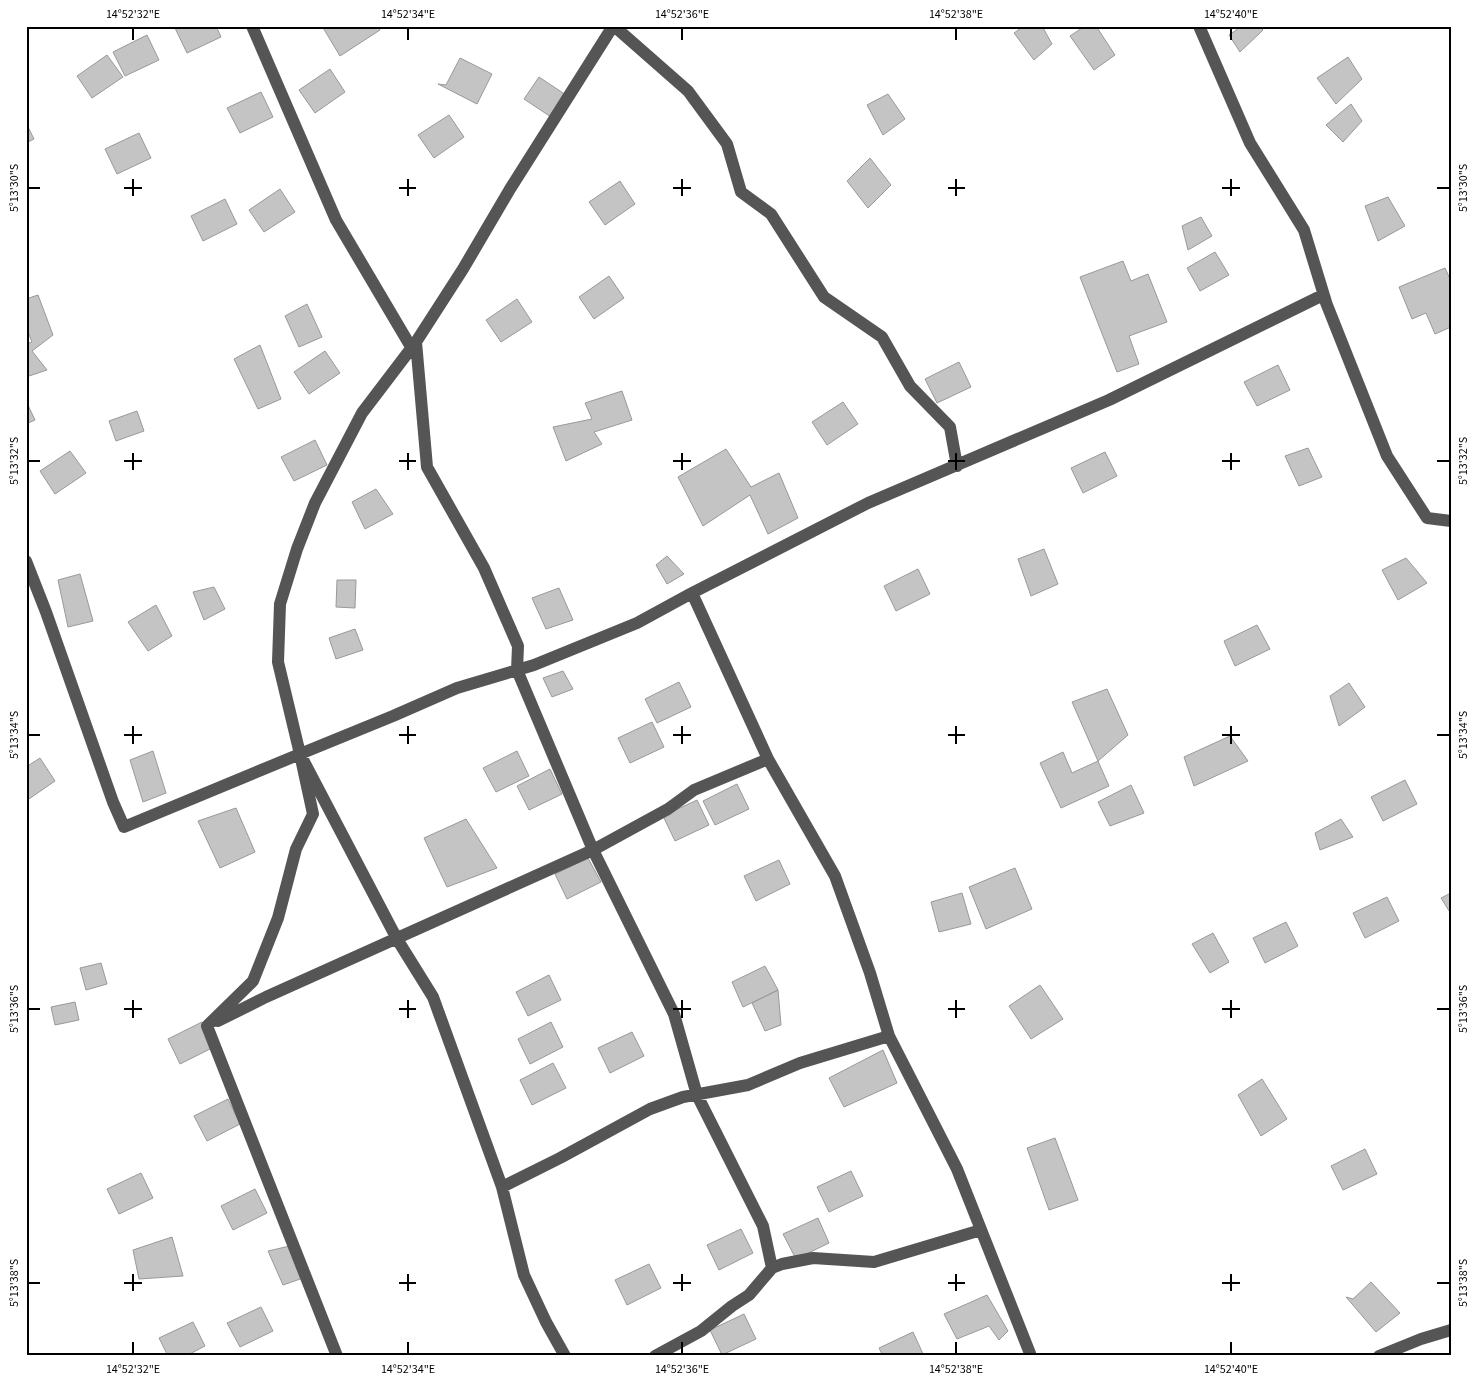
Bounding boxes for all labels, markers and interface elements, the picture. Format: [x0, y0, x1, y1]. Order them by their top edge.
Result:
text: 14°52'32"E [106, 6, 160, 23]
text: 14°52'34"E [381, 6, 435, 23]
text: 14°52'36"E [655, 6, 709, 23]
text: 14°52'38"E [929, 6, 983, 23]
text: 14°52'40"E [1204, 6, 1258, 23]
text: 5°13'30"S [6, 164, 23, 212]
text: 5°13'30"S [1455, 164, 1472, 212]
text: 5°13'32"S [6, 437, 23, 485]
text: 5°13'32"S [1455, 437, 1472, 485]
text: 5°13'34"S [6, 711, 23, 759]
text: 5°13'34"S [1455, 711, 1472, 759]
text: 5°13'36"S [6, 985, 23, 1033]
text: 5°13'36"S [1455, 985, 1472, 1033]
text: 5°13'38"S [6, 1259, 23, 1307]
text: 5°13'38"S [1455, 1259, 1472, 1307]
text: 14°52'32"E [106, 1361, 160, 1378]
text: 14°52'34"E [381, 1361, 435, 1378]
text: 14°52'36"E [655, 1361, 709, 1378]
text: 14°52'38"E [929, 1361, 983, 1378]
text: 14°52'40"E [1204, 1361, 1258, 1378]

